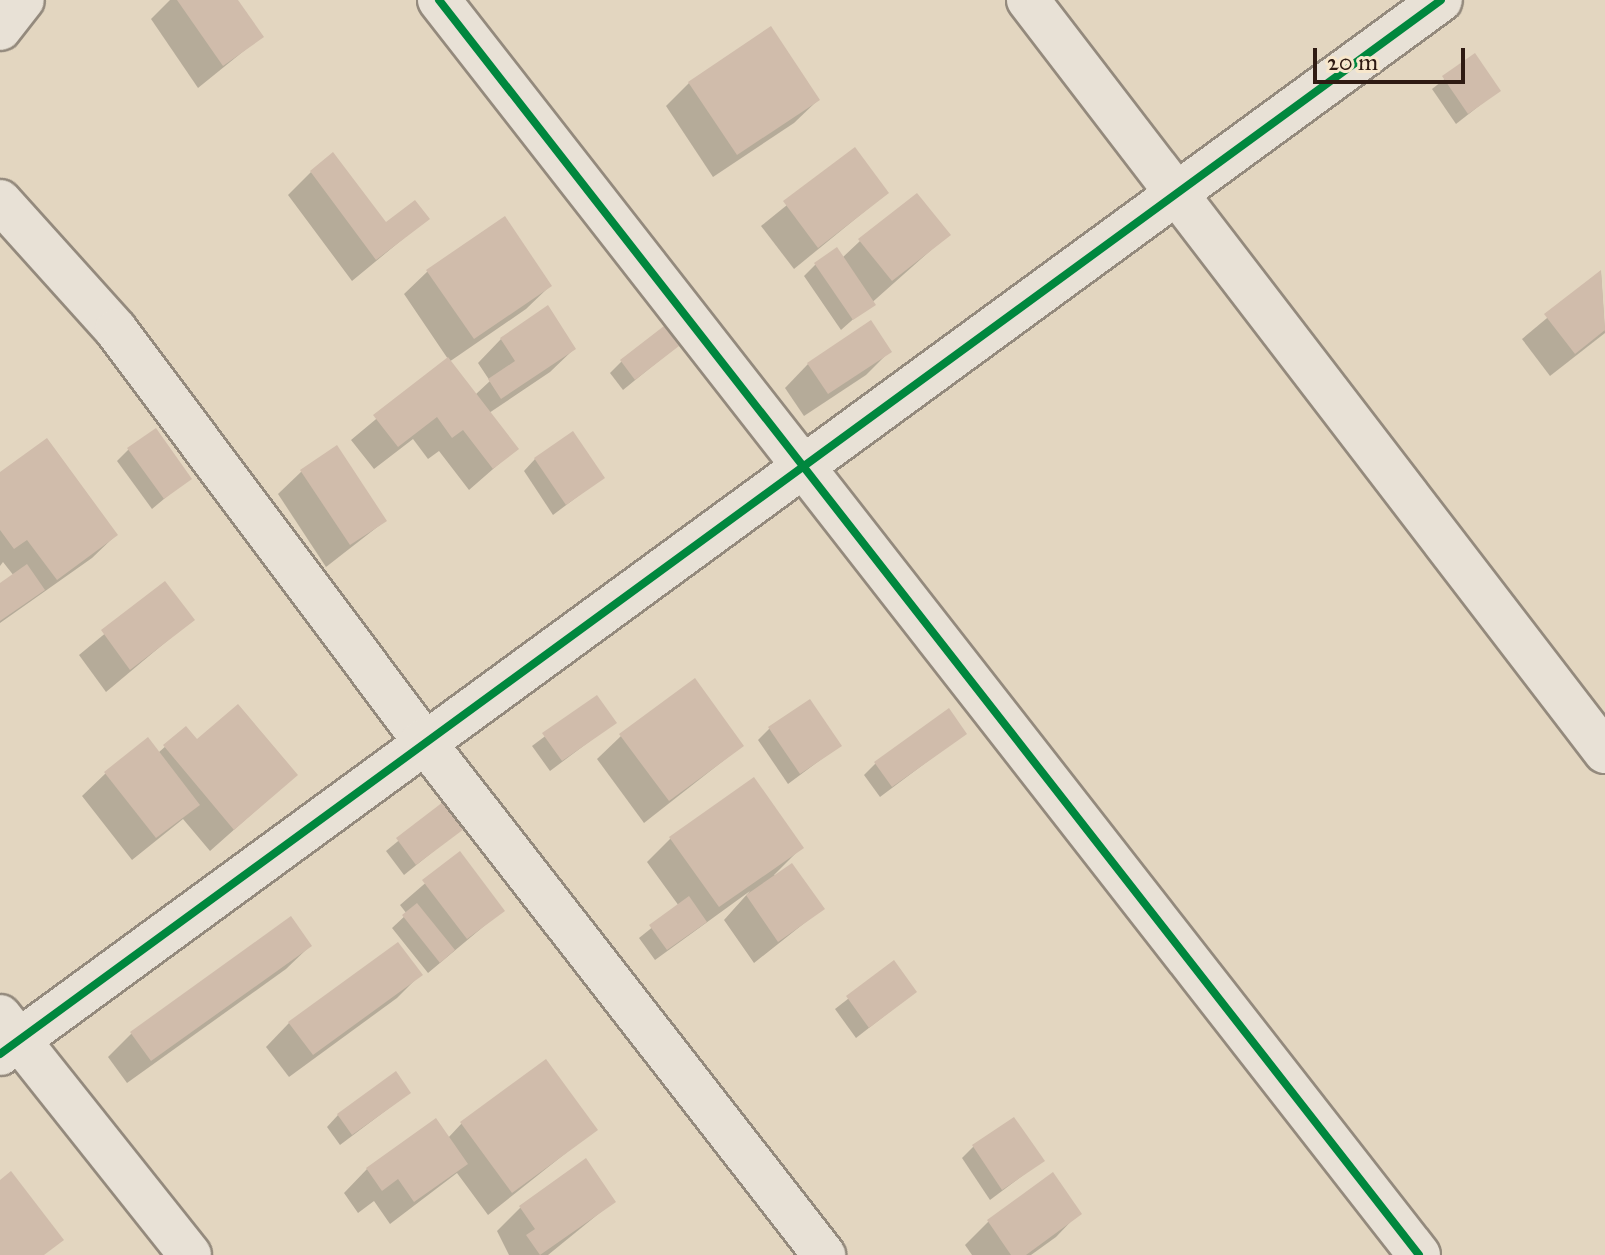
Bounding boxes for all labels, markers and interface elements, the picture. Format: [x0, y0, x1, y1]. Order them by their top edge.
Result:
scale bar [1317, 32, 1469, 82]
text: 20 m [1327, 47, 1378, 77]

